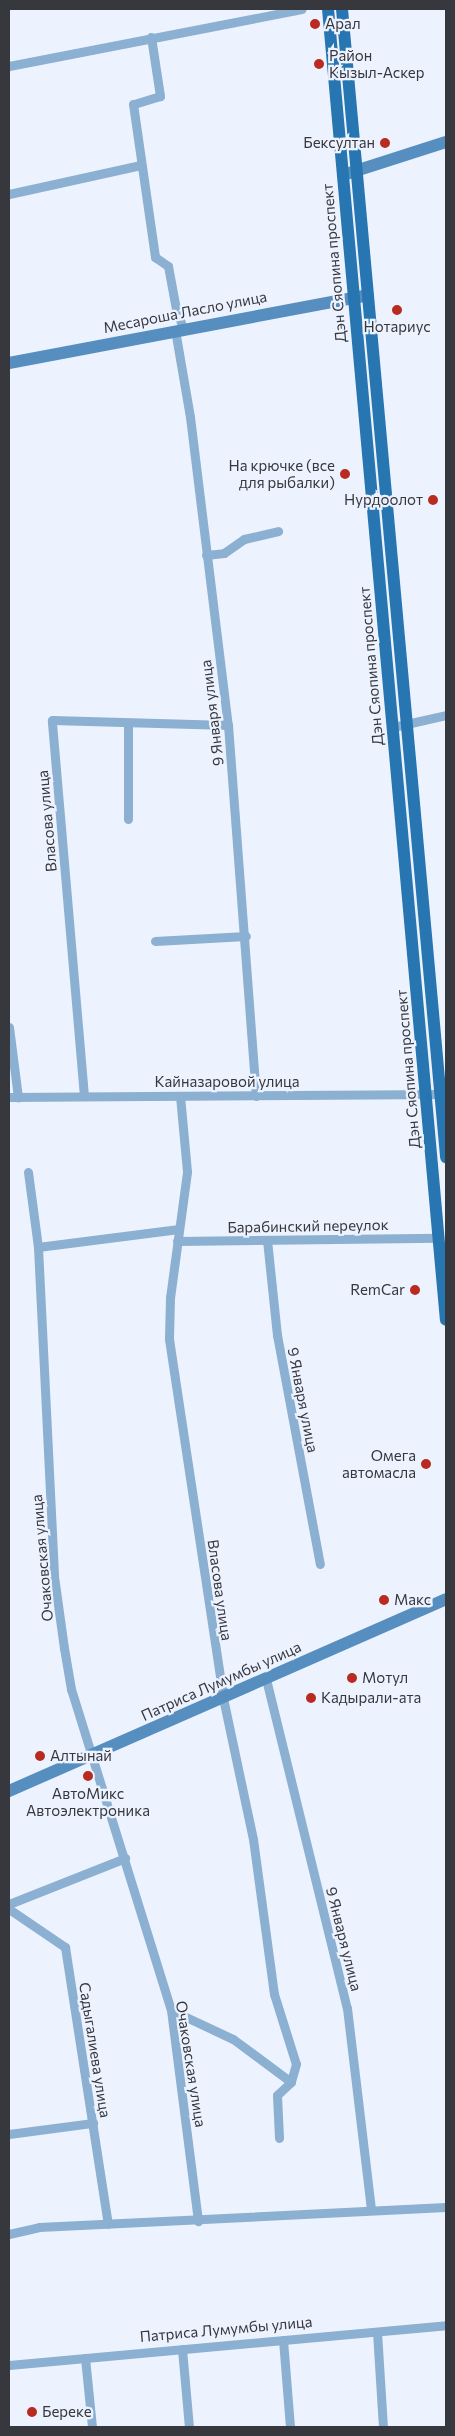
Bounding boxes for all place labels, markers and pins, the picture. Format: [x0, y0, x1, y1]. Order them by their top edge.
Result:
place label: Арал [325, 15, 361, 33]
marker: Арал [309, 18, 321, 30]
place label: Район Кызыл-Аскер [329, 46, 425, 81]
marker: Район Кызыл-Аскер [313, 58, 325, 70]
place label: Бексултан [303, 134, 375, 152]
marker: Бексултан [379, 137, 391, 149]
marker: Нотариус [391, 304, 403, 316]
place label: Нотариус [363, 318, 431, 336]
place label: На крючке (все для рыбалки) [229, 456, 335, 491]
marker: На крючке (все для рыбалки) [339, 468, 351, 480]
place label: Нурдоолот [344, 491, 423, 509]
marker: Нурдоолот [427, 494, 439, 506]
place label: RemCar [350, 1281, 405, 1299]
marker: RemCar [409, 1284, 421, 1296]
place label: Омега автомасла [342, 1446, 416, 1481]
marker: Омега автомасла [420, 1458, 432, 1470]
place label: Макс [394, 1591, 431, 1609]
marker: Макс [378, 1594, 390, 1606]
place label: Мотул [362, 1669, 408, 1687]
marker: Мотул [346, 1672, 358, 1684]
place label: Кадырали-ата [321, 1689, 421, 1707]
marker: Кадырали-ата [305, 1692, 317, 1704]
place label: Алтынай [50, 1747, 112, 1765]
marker: Алтынай [34, 1750, 46, 1762]
marker: АвтоМикс Автоэлектроника [82, 1770, 94, 1782]
place label: АвтоМикс Автоэлектроника [26, 1784, 150, 1819]
place label: Береке [42, 2403, 92, 2421]
marker: Береке [26, 2406, 38, 2418]

